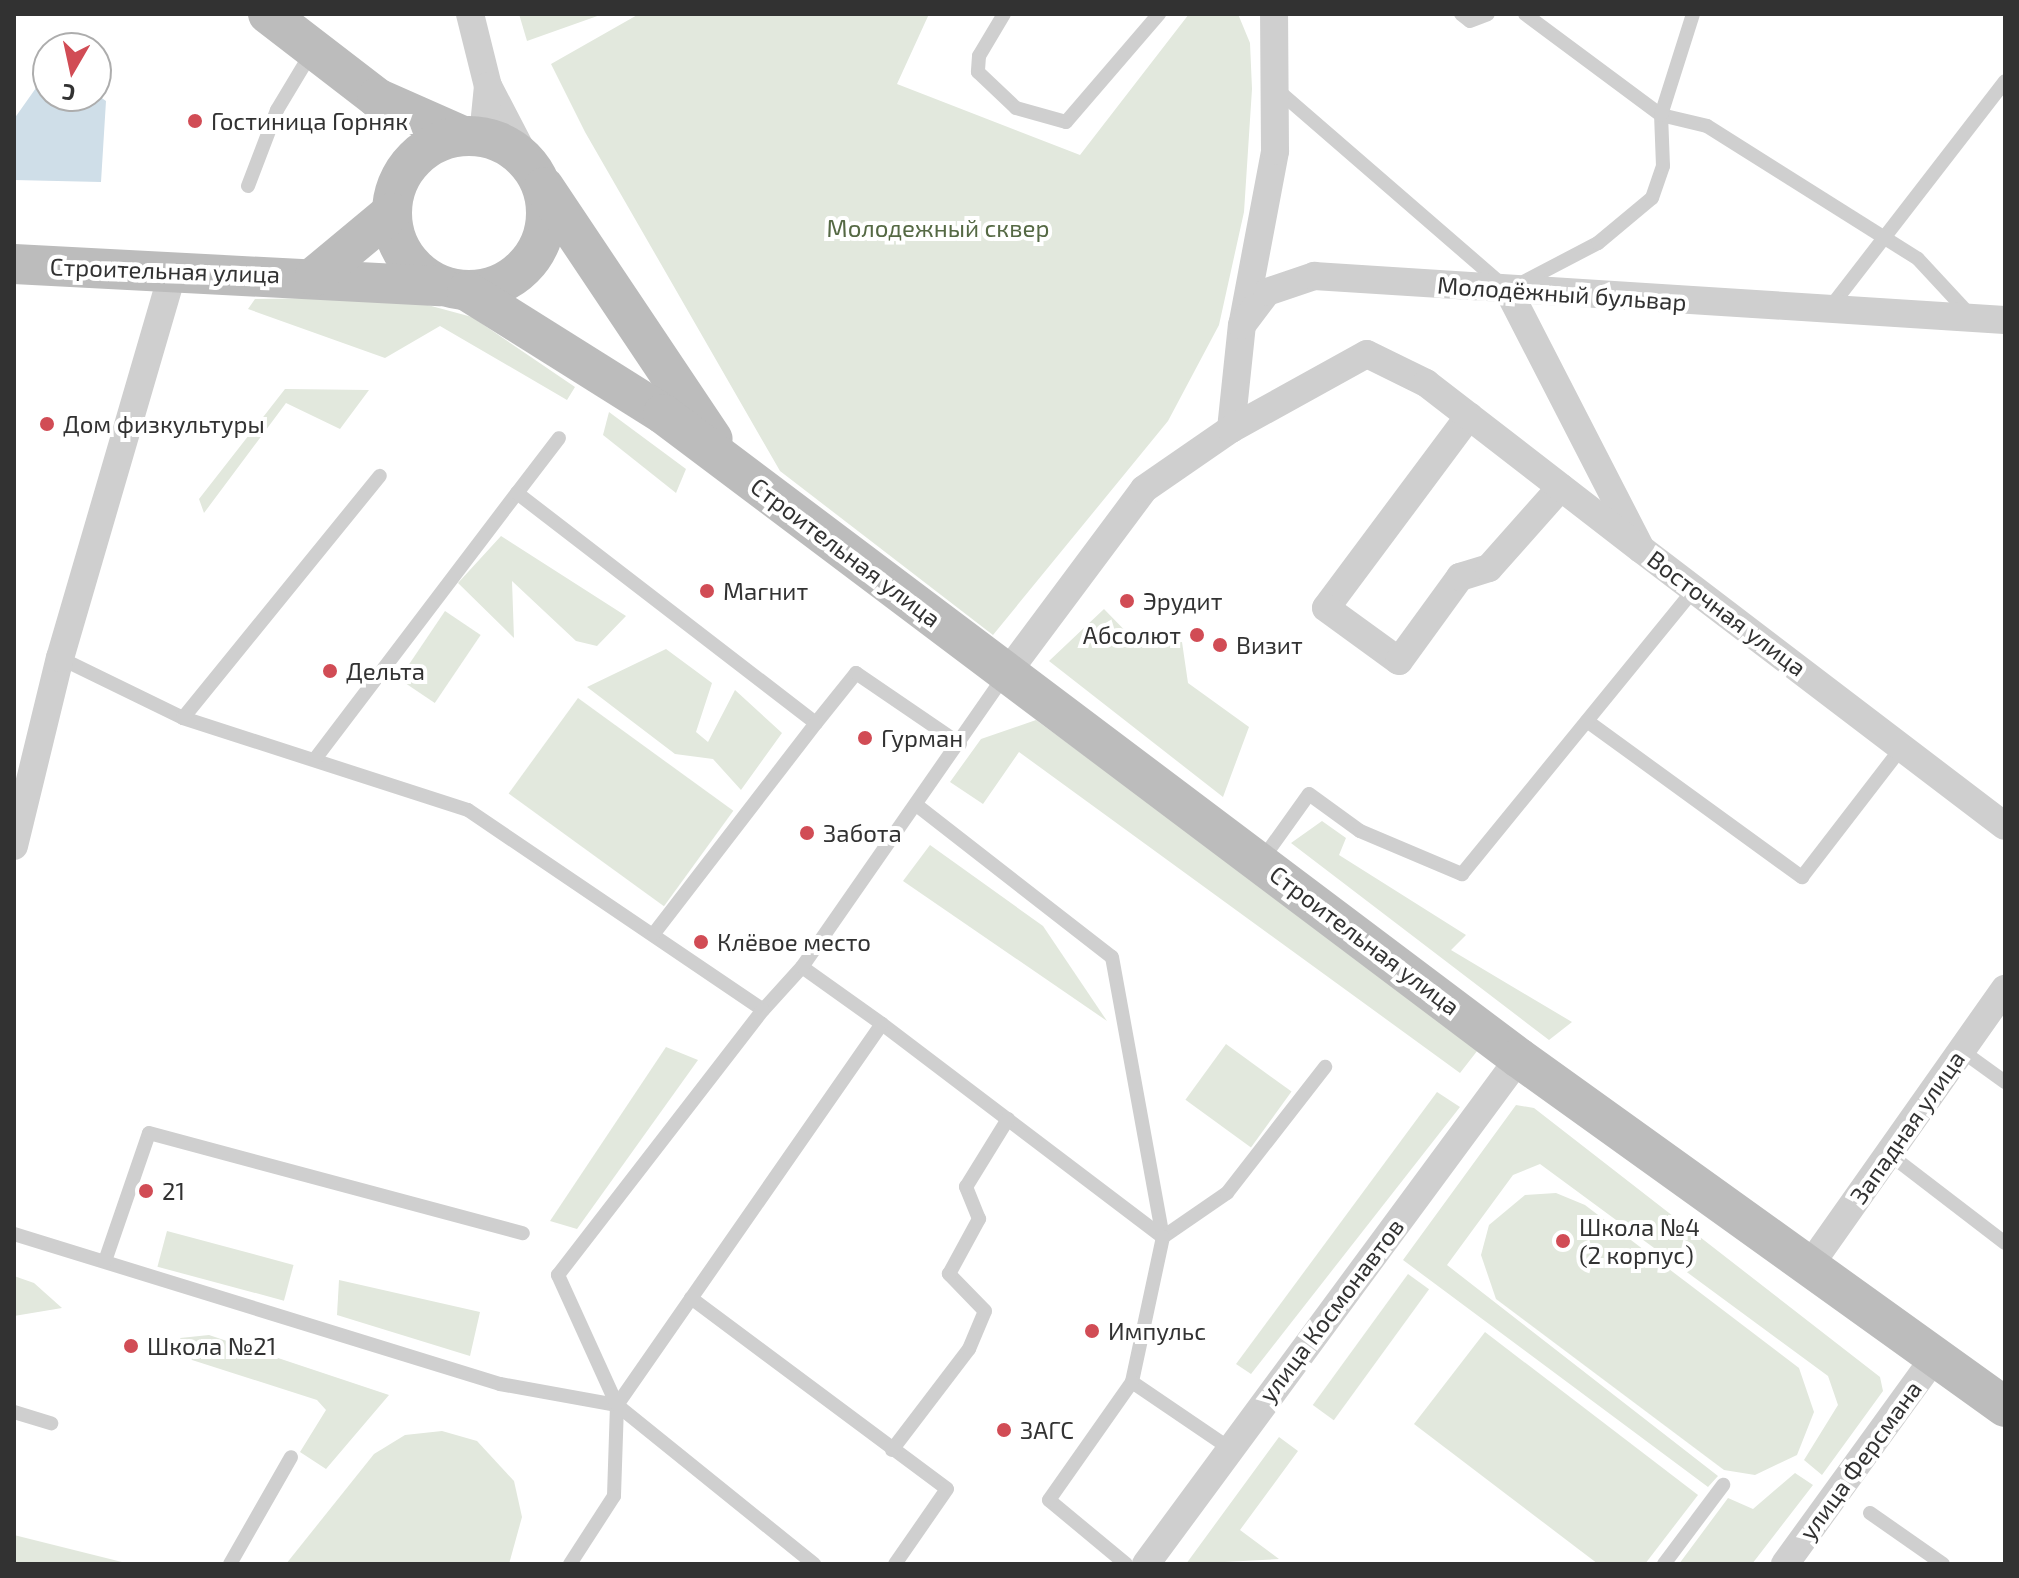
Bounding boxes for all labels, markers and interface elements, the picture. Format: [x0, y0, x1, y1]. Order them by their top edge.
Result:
north arrow [32, 32, 112, 112]
text: С [60, 80, 77, 108]
place label: Гостиница Горняк [211, 107, 408, 135]
marker: Гостиница Горняк [186, 112, 204, 130]
park label: Молодежный сквер [827, 214, 1049, 242]
street label: Строительная улица [49, 252, 281, 288]
street label: Молодёжный бульвар [1436, 270, 1688, 316]
place label: Дом физкультуры [63, 410, 265, 438]
marker: Дом физкультуры [38, 415, 56, 433]
street label: Строительная улица [745, 471, 947, 633]
street label: Восточная улица [1642, 544, 1812, 682]
place label: Магнит [723, 577, 808, 605]
marker: Магнит [698, 582, 716, 600]
place label: Эрудит [1143, 587, 1222, 615]
marker: Эрудит [1118, 592, 1136, 610]
place label: Абсолют [1083, 621, 1181, 649]
marker: Абсолют [1188, 626, 1206, 644]
place label: Визит [1236, 631, 1303, 659]
marker: Визит [1211, 636, 1229, 654]
place label: Дельта [346, 657, 425, 685]
marker: Дельта [321, 662, 339, 680]
place label: Гурман [881, 724, 963, 752]
marker: Гурман [856, 729, 874, 747]
place label: Забота [823, 819, 902, 847]
marker: Забота [798, 824, 816, 842]
street label: Строительная улица [1264, 859, 1466, 1021]
place label: Клёвое место [717, 928, 871, 956]
marker: Клёвое место [692, 933, 710, 951]
street label: Западная улица [1844, 1045, 1970, 1209]
place label: 21 [162, 1177, 185, 1205]
marker: 21 [137, 1182, 155, 1200]
street label: улица Космонавтов [1252, 1212, 1410, 1408]
place label: Школа №4 (2 корпус) [1579, 1213, 1700, 1269]
marker: Школа №4 (2 корпус) [1554, 1232, 1572, 1250]
place label: Импульс [1108, 1317, 1206, 1345]
marker: Импульс [1083, 1322, 1101, 1340]
place label: Школа №21 [147, 1332, 276, 1360]
marker: Школа №21 [122, 1337, 140, 1355]
street label: улица Ферсмана [1793, 1375, 1927, 1545]
place label: ЗАГС [1020, 1416, 1074, 1444]
marker: ЗАГС [995, 1421, 1013, 1439]

